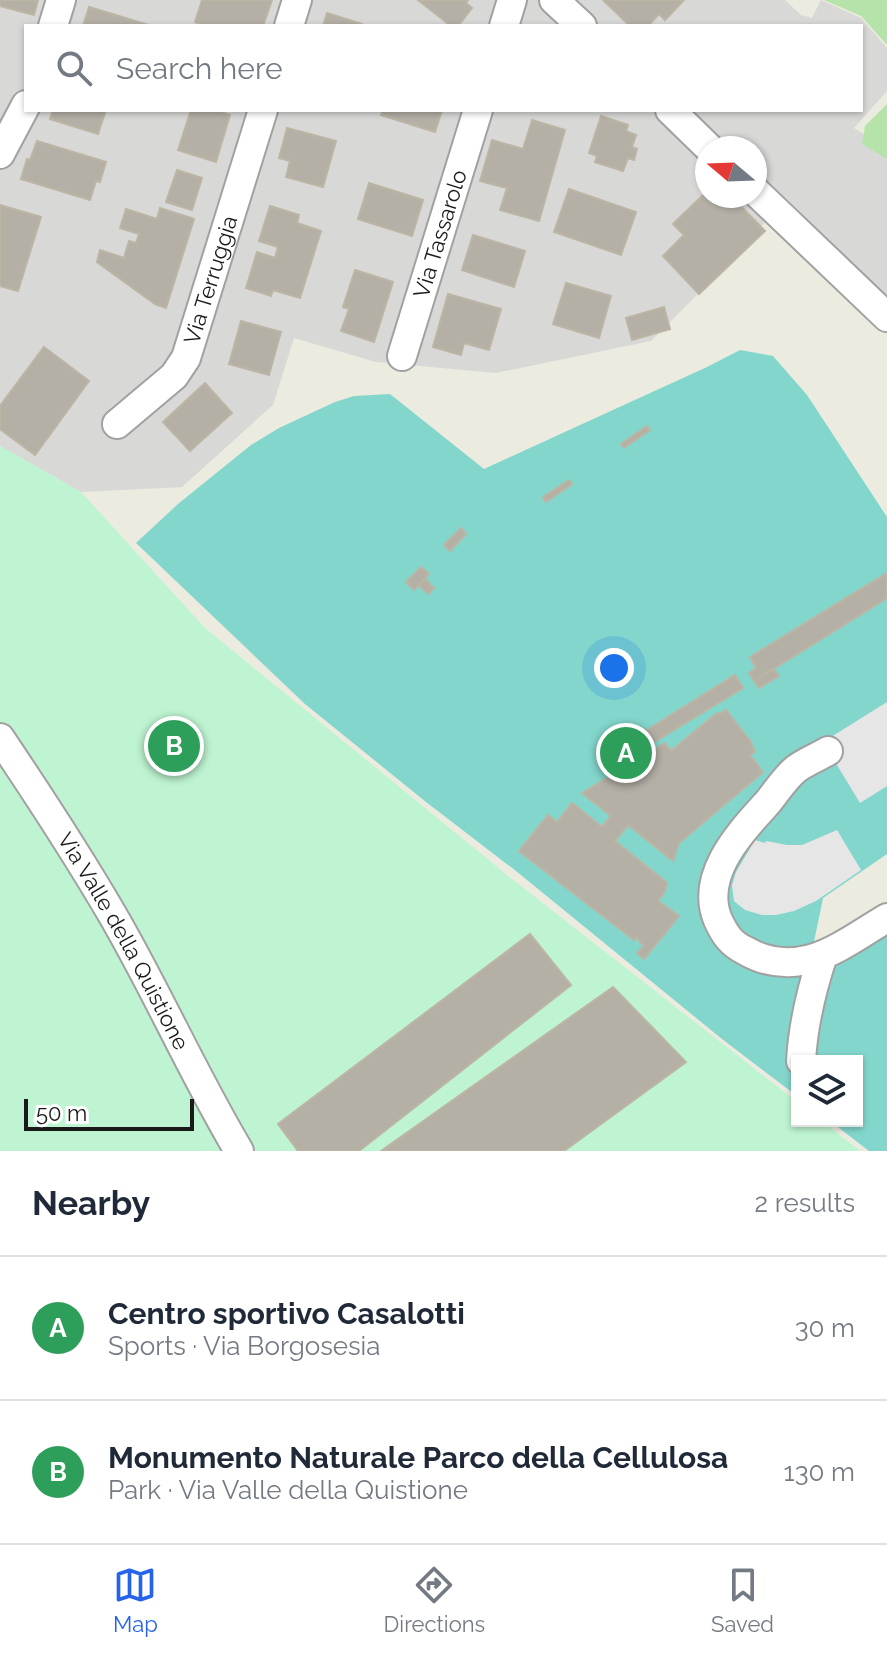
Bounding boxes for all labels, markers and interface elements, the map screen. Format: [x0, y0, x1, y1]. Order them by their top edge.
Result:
search box [24, 24, 863, 112]
icon: search [52, 46, 96, 90]
text: Search here [116, 51, 283, 86]
north arrow [695, 136, 767, 208]
street label: Via Tassarolo [408, 166, 472, 301]
street label: Via Terruggia [178, 212, 242, 347]
your location [594, 648, 634, 688]
pin: B [148, 716, 200, 776]
pin: A [600, 723, 652, 783]
street label: Via Valle della Quistione [52, 828, 195, 1054]
map controls [791, 1055, 863, 1127]
button: layers [791, 1055, 863, 1127]
scale bar [24, 1095, 194, 1131]
text: 50 m [36, 1100, 87, 1126]
text: Nearby [32, 1183, 150, 1223]
text: 2 results [755, 1188, 855, 1218]
text: Centro sportivo Casalotti [108, 1296, 465, 1331]
text: A [49, 1313, 67, 1343]
text: 30 m [795, 1313, 855, 1343]
text: Sports · Via Borgosesia [108, 1331, 380, 1361]
text: Monumento Naturale Parco della Cellulosa [108, 1440, 728, 1475]
text: B [49, 1457, 67, 1487]
text: 130 m [784, 1457, 855, 1487]
text: Park · Via Valle della Quistione [108, 1475, 468, 1505]
tab: Map [113, 1563, 158, 1637]
tab: Directions [384, 1563, 485, 1637]
tab: Saved [711, 1563, 774, 1637]

